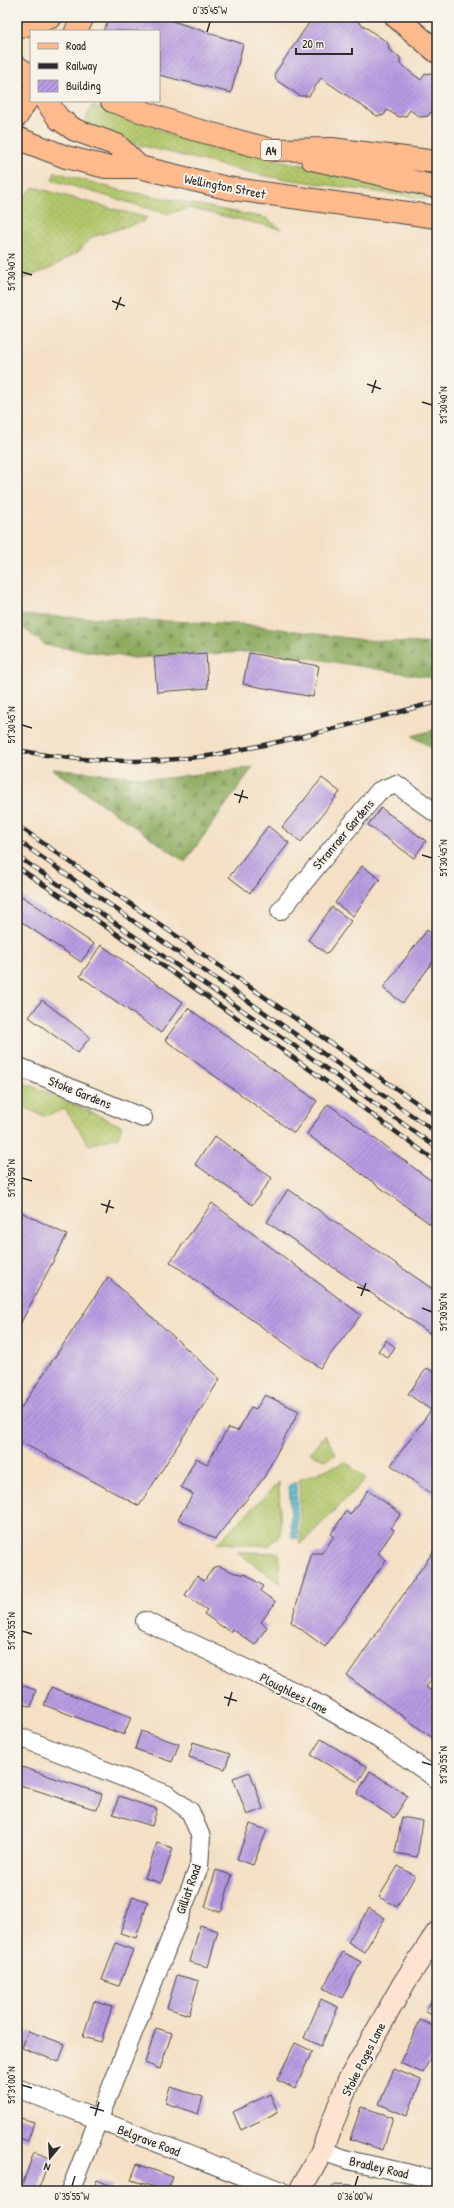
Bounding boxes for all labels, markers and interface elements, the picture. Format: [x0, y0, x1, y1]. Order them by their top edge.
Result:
text: 0°35'45"W [193, 4, 228, 17]
legend [30, 30, 160, 102]
scale bar [296, 30, 352, 56]
text: 20 m [302, 35, 324, 52]
text: Road [66, 37, 86, 54]
text: Railway [66, 57, 97, 74]
text: Building [66, 77, 101, 94]
road number: A4 [261, 140, 281, 160]
street label: Wellington Street [183, 169, 268, 203]
text: 51°30'40"N [5, 253, 18, 291]
text: 51°30'40"N [437, 386, 450, 424]
text: 51°30'45"N [5, 706, 18, 744]
street label: Stranraer Gardens [308, 795, 378, 873]
text: 51°30'45"N [437, 839, 450, 877]
street label: Stoke Gardens [46, 1071, 114, 1113]
text: 51°30'50"N [5, 1159, 18, 1197]
text: 51°30'50"N [437, 1293, 450, 1331]
text: 51°30'55"N [5, 1612, 18, 1650]
street label: Ploughlees Lane [257, 1668, 331, 1718]
text: 51°30'55"N [437, 1746, 450, 1784]
street label: Gilliat Road [171, 1862, 205, 1916]
street label: Stoke Poges Lane [337, 2019, 389, 2099]
text: 51°31'00"N [5, 2066, 18, 2104]
street label: Belgrave Road [115, 2120, 183, 2160]
north arrow [30, 2138, 70, 2178]
street label: Bradley Road [348, 2151, 410, 2183]
text: N [42, 2160, 52, 2175]
text: 0°35'55"W [55, 2190, 90, 2203]
text: 0°36'00"W [337, 2190, 373, 2203]

